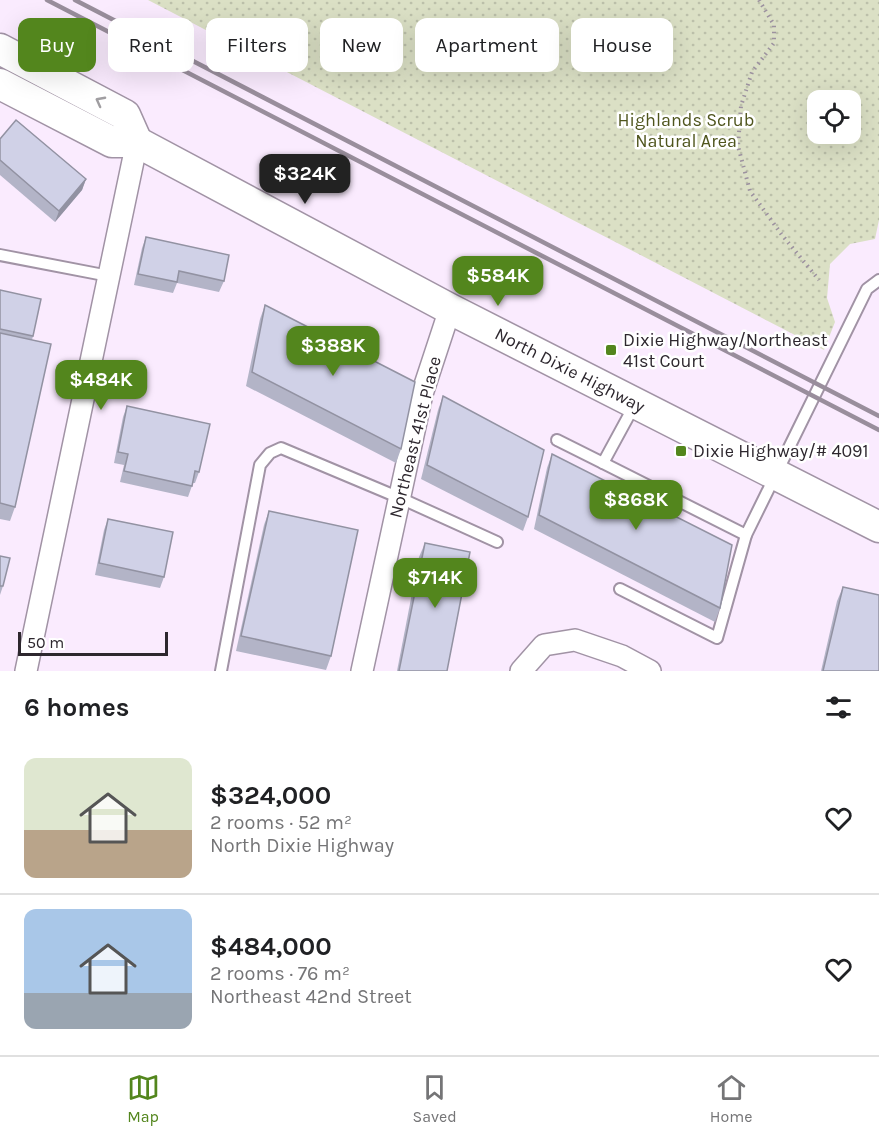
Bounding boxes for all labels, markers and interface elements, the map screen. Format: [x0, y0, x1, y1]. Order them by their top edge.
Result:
chip: Buy [18, 18, 96, 72]
chip: Rent [108, 18, 194, 72]
chip: Filters [206, 18, 308, 72]
chip: New [320, 18, 403, 72]
chip: Apartment [415, 18, 559, 72]
chip: House [571, 18, 673, 72]
map controls [807, 90, 861, 144]
button: locate [807, 90, 861, 144]
one-way arrow [95, 97, 106, 109]
park label: Highlands Scrub Natural Area [618, 109, 754, 152]
pin: $324K [263, 154, 347, 205]
text: $324K [273, 162, 337, 185]
pin: $584K [456, 256, 540, 307]
text: $584K [466, 264, 530, 287]
street label: North Dixie Highway [491, 323, 649, 418]
pin: $388K [291, 326, 375, 377]
place label: Dixie Highway/Northeast 41st Court [623, 329, 828, 372]
text: $388K [300, 334, 366, 357]
marker: Dixie Highway/Northeast 41st Court [604, 343, 618, 357]
street label: Northeast 41st Place [384, 354, 446, 520]
pin: $484K [59, 360, 143, 411]
text: $484K [69, 368, 133, 391]
place label: Dixie Highway/# 4091 [693, 440, 869, 462]
marker: Dixie Highway/# 4091 [674, 444, 688, 458]
pin: $868K [594, 480, 678, 531]
text: $868K [604, 488, 668, 511]
pin: $714K [393, 558, 477, 609]
text: $714K [407, 566, 463, 589]
scale bar [18, 629, 168, 656]
text: 50 m [27, 633, 64, 652]
icon: filters [822, 691, 855, 724]
text: 6 homes [24, 692, 129, 723]
text: $324,000 [210, 780, 331, 811]
icon: home [72, 782, 144, 854]
icon: heart [822, 802, 855, 835]
text: 2 rooms · 52 m² [210, 811, 352, 834]
text: North Dixie Highway [210, 834, 394, 857]
text: $484,000 [210, 931, 332, 962]
icon: home [72, 933, 144, 1005]
icon: heart [822, 953, 855, 986]
text: 2 rooms · 76 m² [210, 962, 350, 985]
text: Northeast 42nd Street [210, 985, 412, 1008]
tab: Map [127, 1071, 160, 1126]
tab: Saved [413, 1071, 457, 1126]
tab: Home [710, 1071, 752, 1126]

